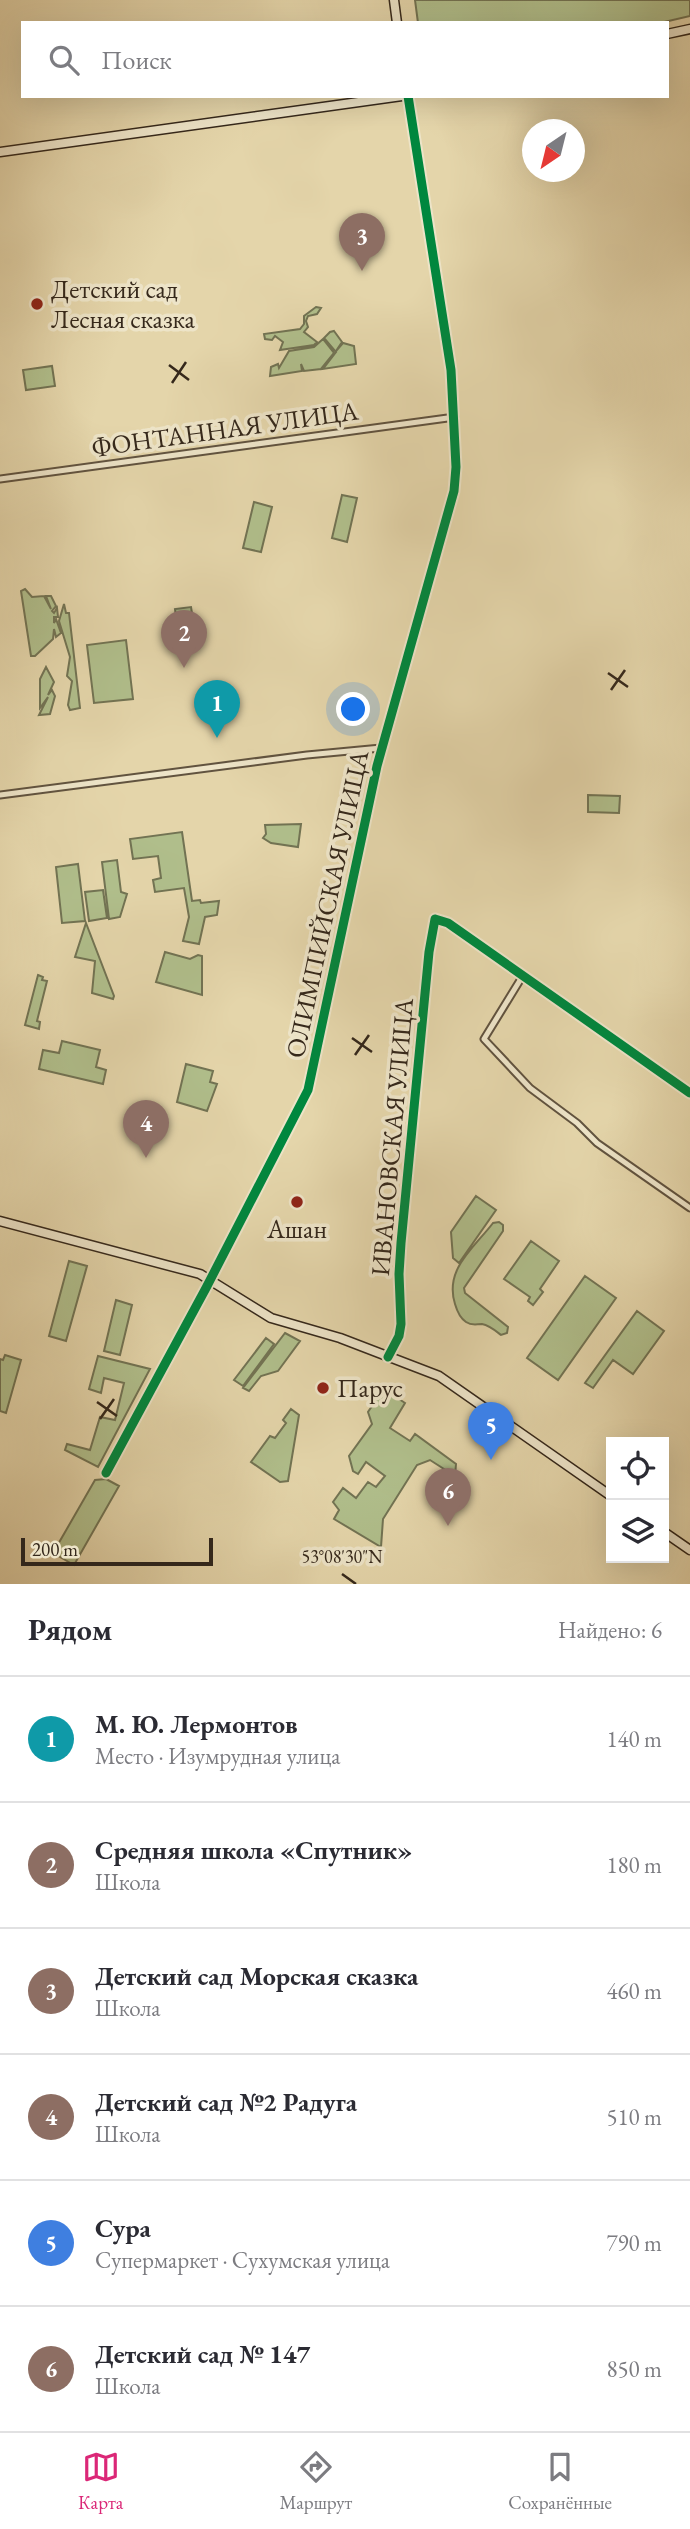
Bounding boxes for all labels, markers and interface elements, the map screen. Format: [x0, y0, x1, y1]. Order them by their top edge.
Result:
search box [21, 21, 669, 98]
icon: search [45, 41, 83, 79]
text: Поиск [101, 43, 172, 77]
north arrow [522, 119, 585, 182]
pin: 3 [339, 213, 385, 271]
place label: Детский сад Лесная сказка [51, 272, 196, 336]
marker: Детский сад Лесная сказка [29, 296, 45, 312]
street label: ФОНТАННАЯ УЛИЦА [89, 393, 362, 465]
pin: 2 [161, 610, 207, 668]
pin: 1 [194, 680, 240, 738]
your location [336, 692, 370, 726]
street label: ОЛИМПИЙСКАЯ УЛИЦА [278, 746, 376, 1061]
street label: ИВАНОВСКАЯ УЛИЦА [363, 996, 421, 1277]
pin: 4 [123, 1100, 169, 1158]
marker: Ашан [289, 1194, 305, 1210]
place label: Ашан [266, 1212, 327, 1246]
place label: Парус [337, 1371, 403, 1405]
marker: Парус [315, 1380, 331, 1396]
pin: 5 [468, 1402, 514, 1460]
map controls [606, 1437, 669, 1563]
button: locate [606, 1437, 669, 1500]
pin: 6 [425, 1468, 471, 1526]
button: layers [606, 1500, 669, 1563]
scale bar [21, 1535, 214, 1567]
text: 200 m [32, 1537, 78, 1562]
text: 53°08'30"N [302, 1545, 383, 1568]
text: Рядом [28, 1610, 112, 1649]
text: Найдено: 6 [558, 1615, 662, 1645]
text: М. Ю. Лермонтов [95, 1707, 298, 1741]
text: 1 [45, 1724, 57, 1754]
text: 140 m [606, 1724, 662, 1754]
text: Место · Изумрудная улица [95, 1741, 340, 1771]
text: Средняя школа «Спутник» [95, 1833, 412, 1867]
text: 2 [45, 1850, 57, 1880]
text: 180 m [606, 1850, 662, 1880]
text: Школа [95, 1867, 160, 1897]
text: Детский сад Морская сказка [95, 1959, 419, 1993]
text: 3 [45, 1976, 57, 2006]
text: 460 m [606, 1976, 662, 2006]
text: Школа [95, 1993, 160, 2023]
text: Детский сад №2 Радуга [95, 2085, 357, 2119]
text: 4 [45, 2102, 57, 2132]
text: 510 m [606, 2102, 662, 2132]
text: Школа [95, 2119, 160, 2149]
text: Сура [95, 2211, 151, 2245]
text: 5 [45, 2228, 57, 2258]
text: 790 m [606, 2228, 662, 2258]
text: Супермаркет · Сухумская улица [95, 2245, 390, 2275]
text: Детский сад № 147 [95, 2337, 310, 2371]
text: 6 [45, 2354, 57, 2384]
text: 850 m [606, 2354, 662, 2384]
text: Школа [95, 2371, 160, 2401]
tab: Карта [78, 2448, 123, 2515]
tab: Маршрут [279, 2448, 352, 2515]
tab: Сохранённые [508, 2448, 612, 2515]

